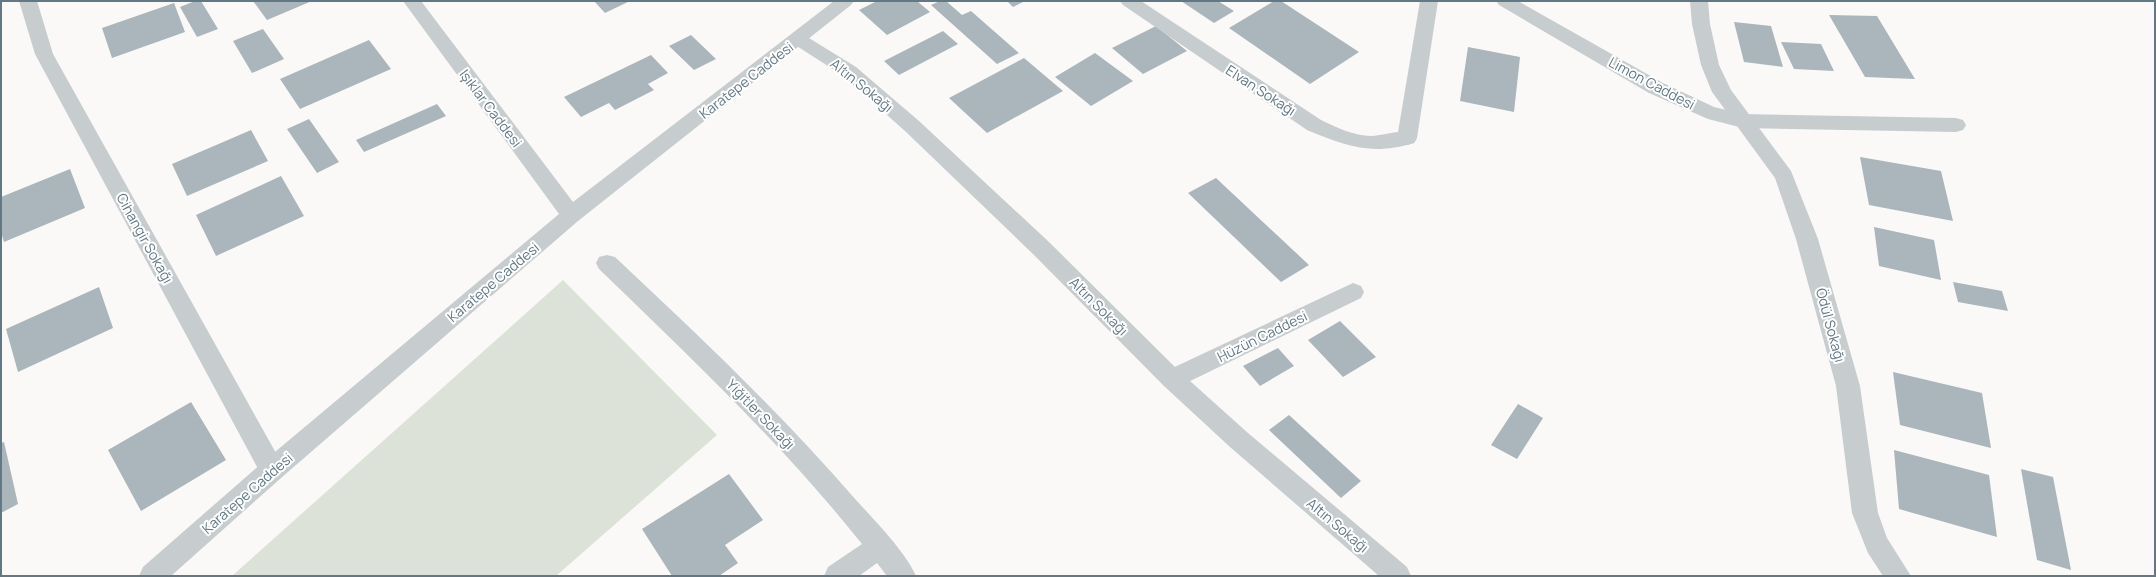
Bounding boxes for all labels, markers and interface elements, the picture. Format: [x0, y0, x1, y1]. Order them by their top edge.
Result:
street label: Karatepe Caddesi [695, 37, 797, 123]
street label: Limon Caddesi [1606, 52, 1698, 114]
street label: Altın Sokağı [827, 54, 897, 116]
street label: Elvan Sokağı [1222, 60, 1300, 120]
street label: Işıklar Caddesi [455, 65, 527, 151]
street label: Cihangir Sokağı [112, 190, 178, 286]
street label: Karatepe Caddesi [443, 238, 543, 326]
street label: Altın Sokağı [1066, 273, 1132, 339]
street label: Ödül Sokağı [1812, 286, 1850, 364]
street label: Hüzün Caddesi [1214, 306, 1310, 366]
street label: Yiğitler Sokağı [723, 375, 799, 453]
street label: Karatepe Caddesi [198, 448, 296, 538]
street label: Altın Sokağı [1303, 494, 1373, 556]

